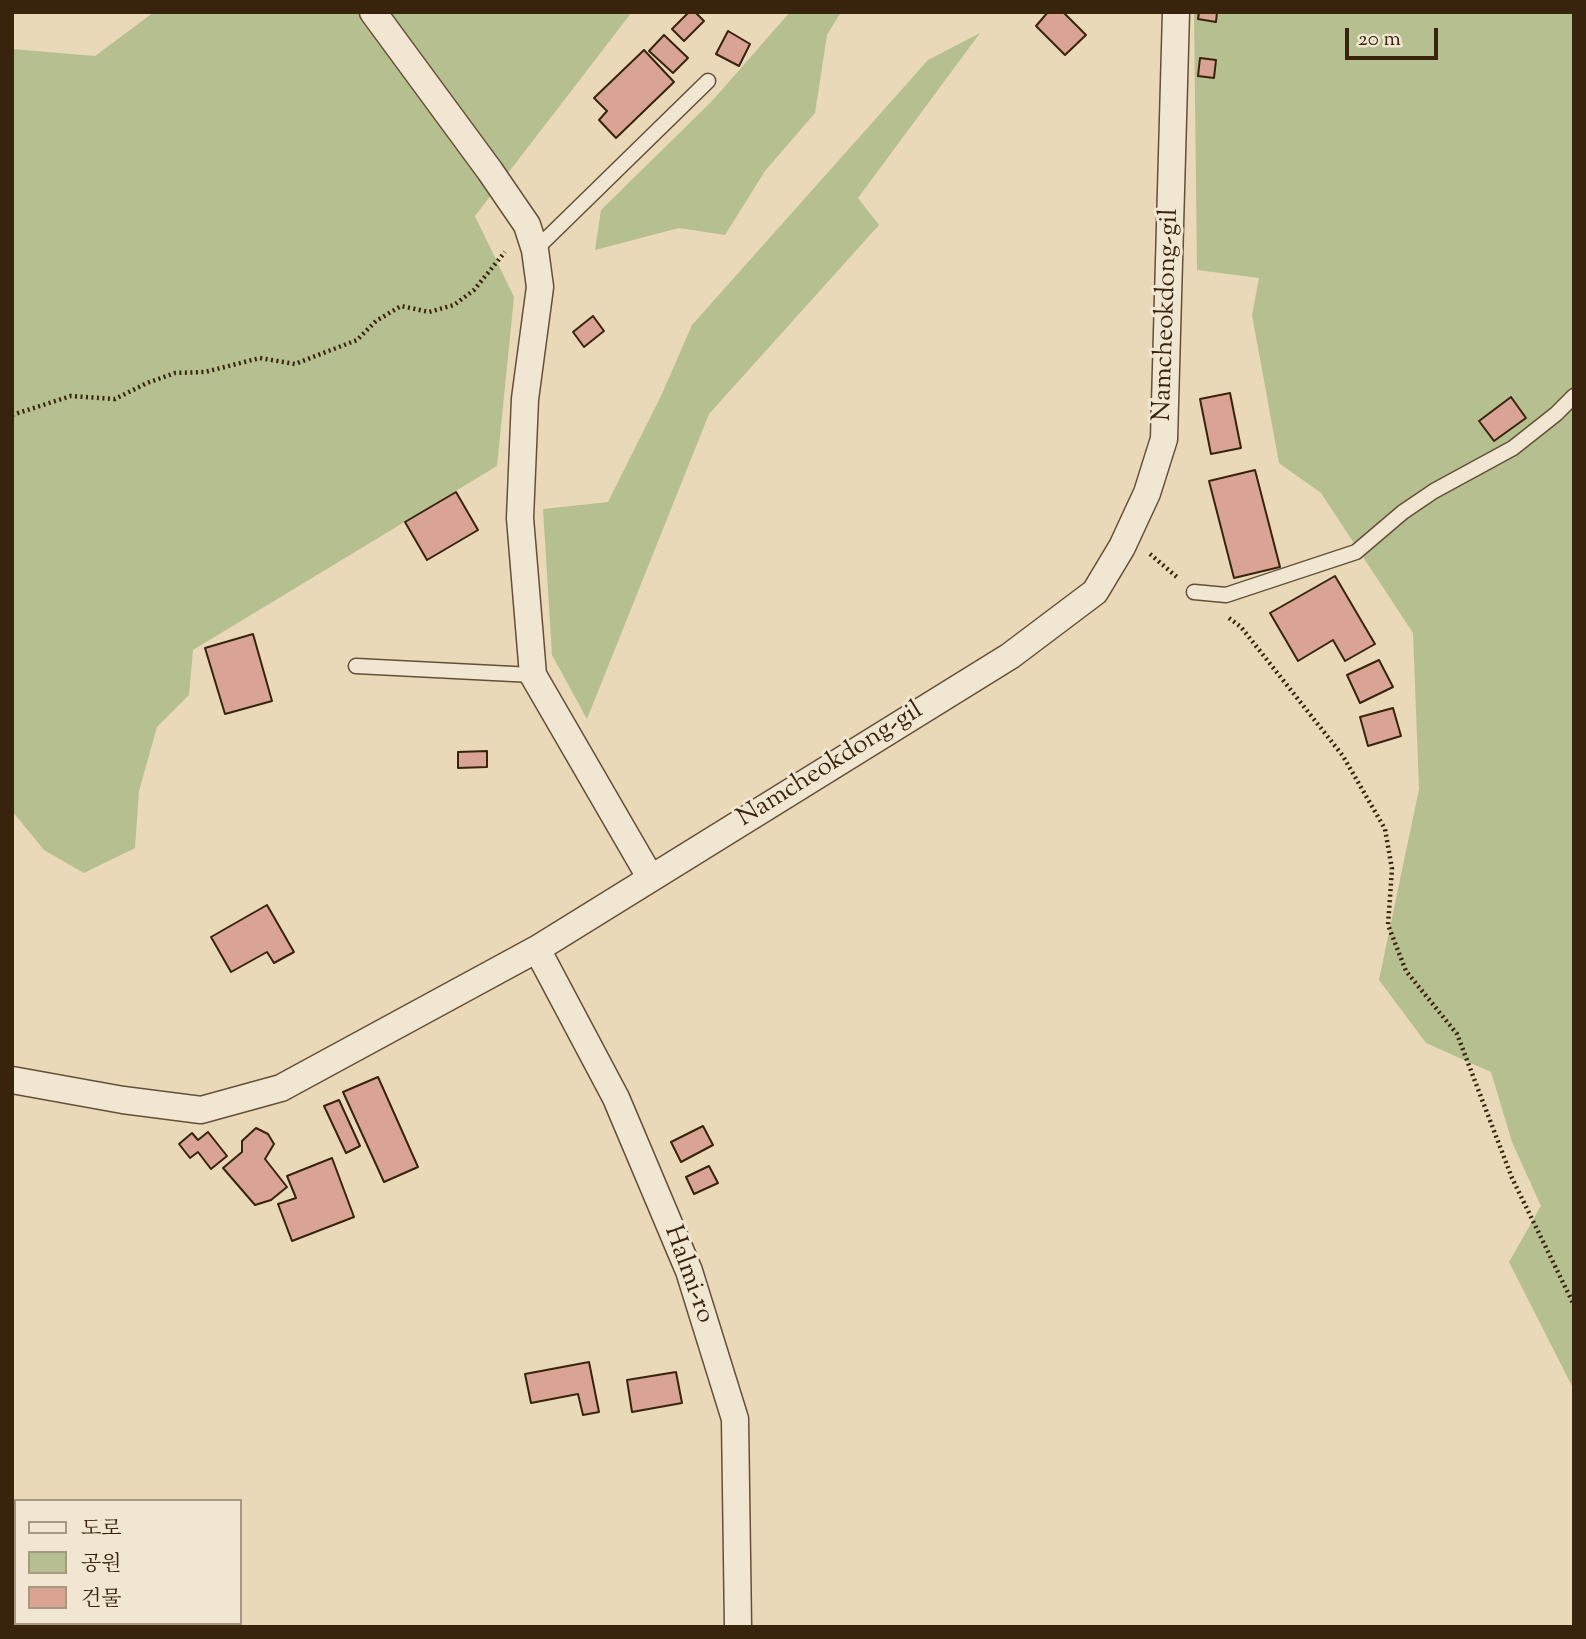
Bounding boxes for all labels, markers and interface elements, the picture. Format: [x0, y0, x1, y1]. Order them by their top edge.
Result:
scale bar [1348, 14, 1441, 58]
text: 20 m [1358, 25, 1401, 55]
street label: Namcheokdong-gil [1149, 208, 1187, 422]
street label: Namcheokdong-gil [732, 696, 930, 836]
street label: Halmi-ro [655, 1222, 719, 1328]
legend [14, 1499, 242, 1625]
text: 도로 [81, 1515, 122, 1545]
text: 공원 [81, 1550, 122, 1580]
text: 건물 [81, 1585, 122, 1615]

